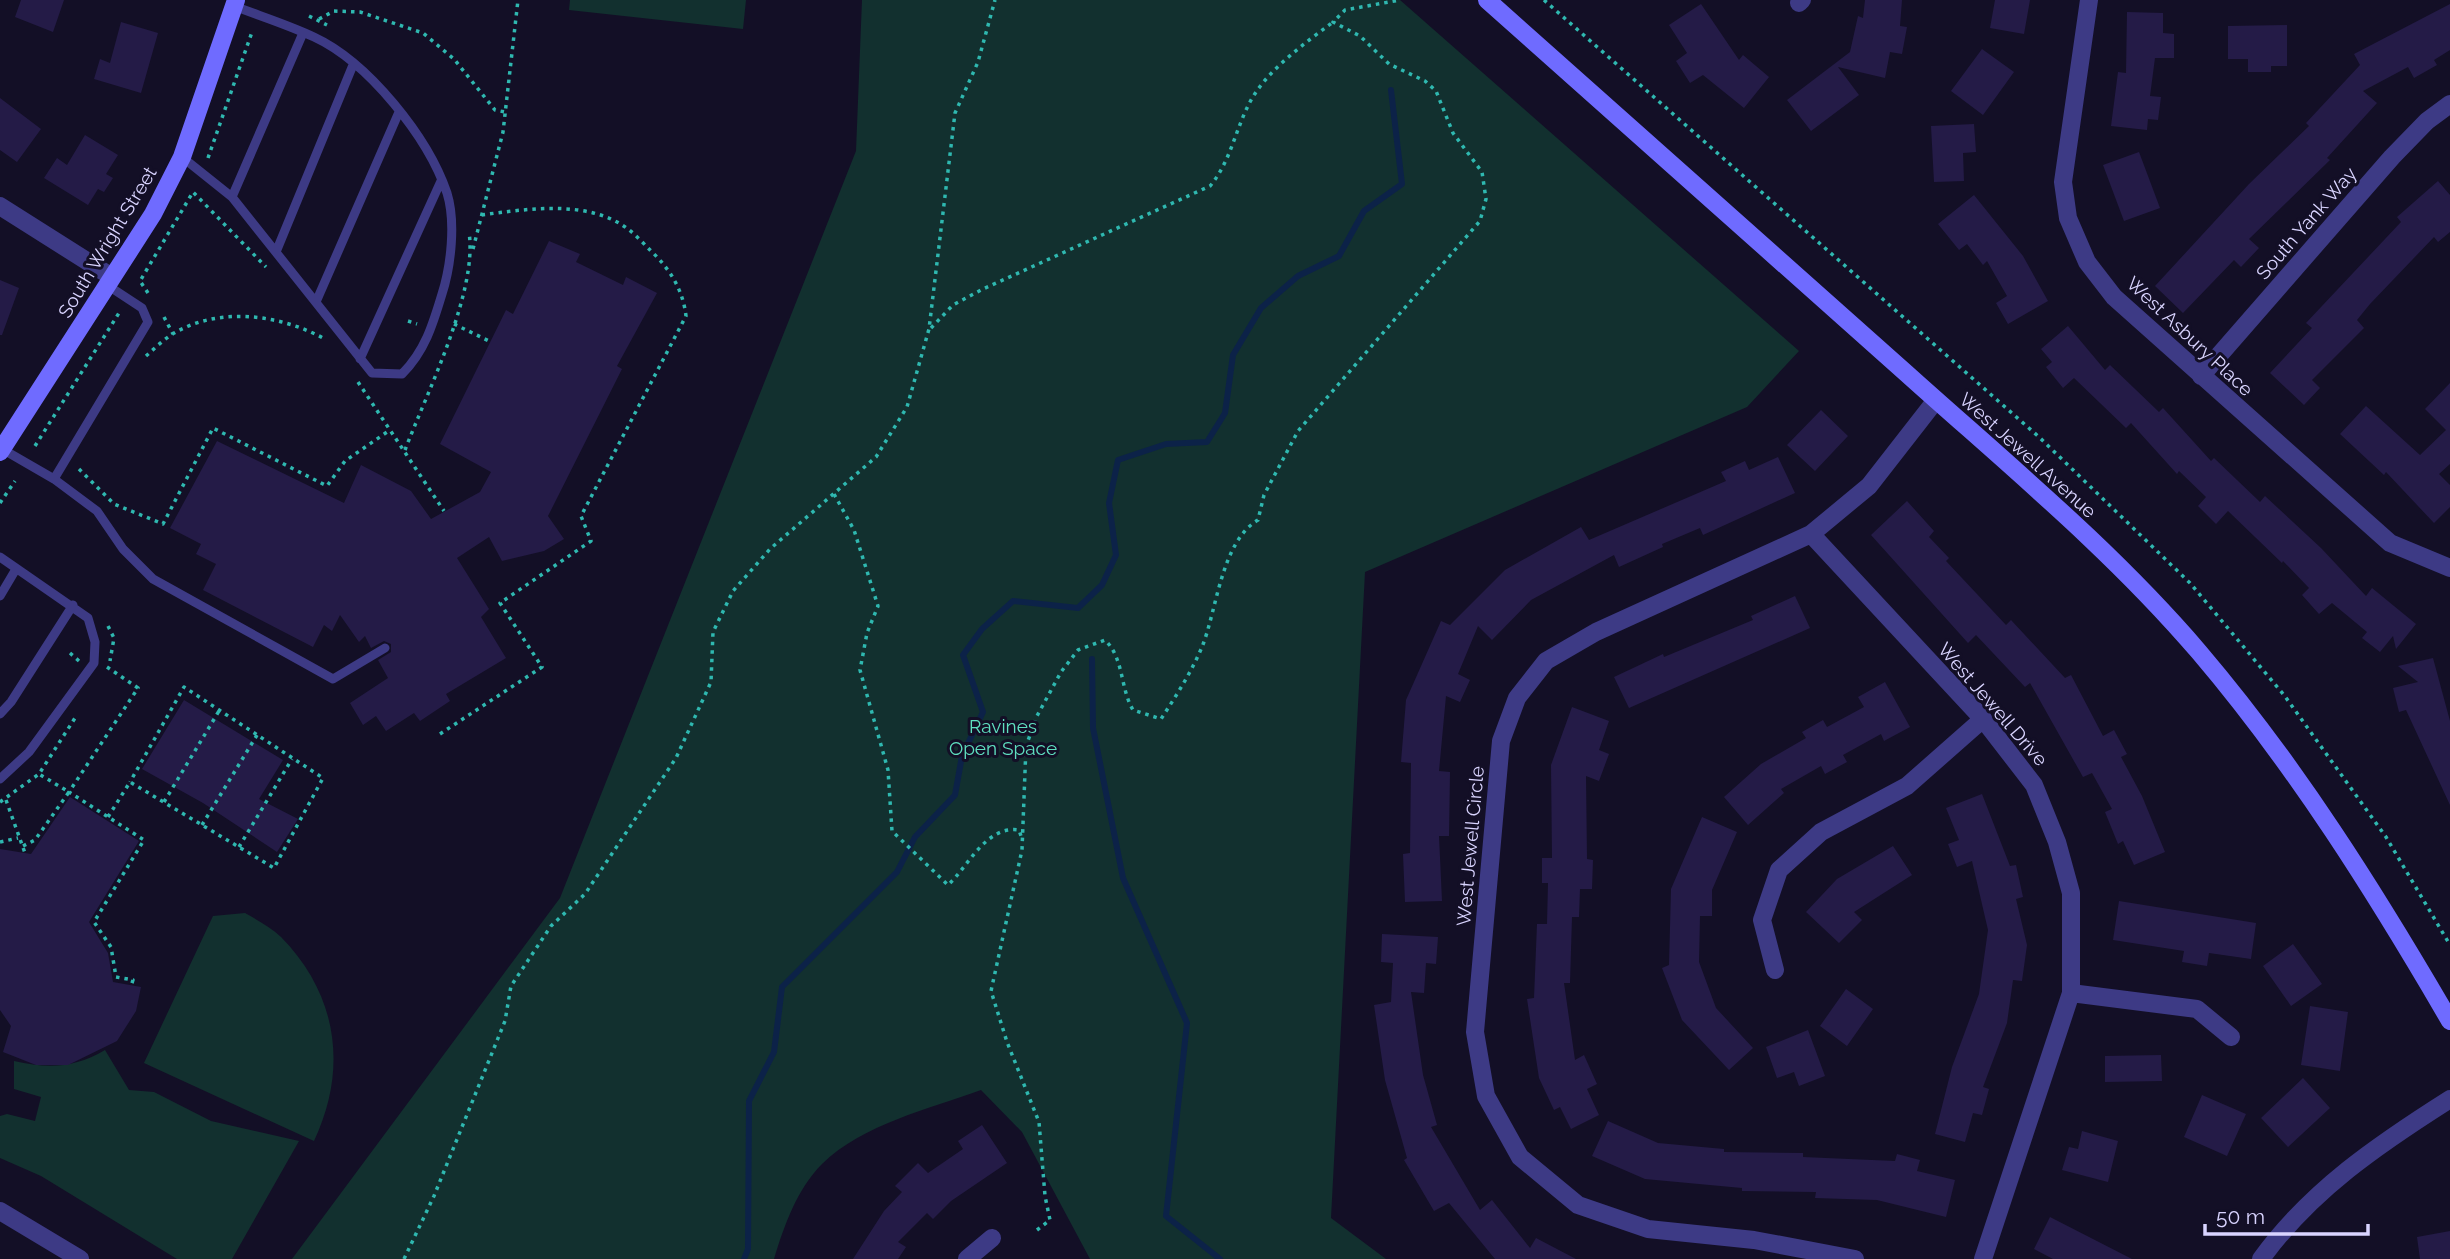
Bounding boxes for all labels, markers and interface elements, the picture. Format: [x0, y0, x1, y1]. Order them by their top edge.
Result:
street label: South Wright Street [53, 162, 161, 321]
street label: South Yank Way [2251, 162, 2361, 284]
street label: West Asbury Place [2122, 272, 2258, 400]
street label: West Jewell Avenue [1955, 388, 2101, 522]
street label: West Jewell Drive [1934, 638, 2052, 770]
park label: Ravines Open Space [949, 715, 1057, 759]
street label: West Jewell Circle [1452, 765, 1488, 927]
scale bar [2205, 1192, 2368, 1236]
text: 50 m [2216, 1204, 2265, 1229]

